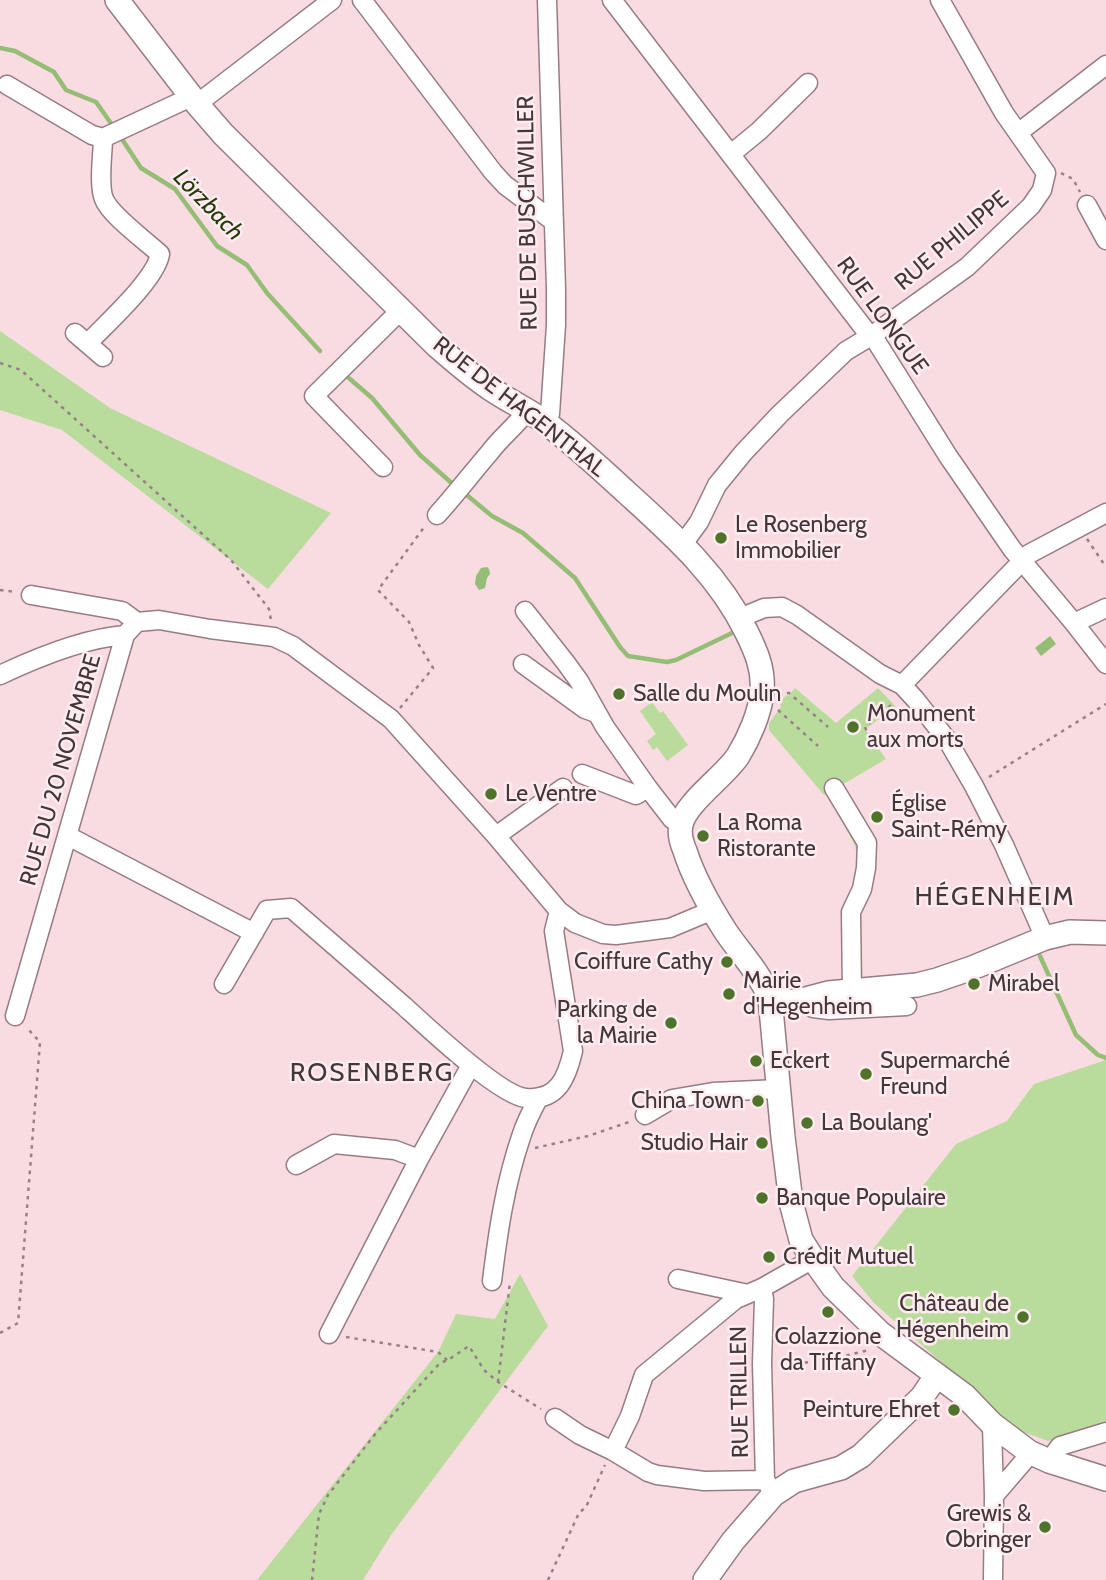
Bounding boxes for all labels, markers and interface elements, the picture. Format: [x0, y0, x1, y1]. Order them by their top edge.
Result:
street label: RUE DE BUSCHWILLER [512, 95, 544, 331]
water label: Lörzbach [167, 163, 249, 247]
street label: RUE PHILIPPE [889, 185, 1015, 297]
street label: RUE LONGUE [830, 252, 934, 380]
street label: RUE DE HAGENTHAL [427, 331, 611, 483]
place label: Le Rosenberg Immobilier [735, 511, 867, 565]
marker: Le Rosenberg Immobilier [713, 530, 729, 546]
street label: RUE DU 20 NOVEMBRE [15, 651, 107, 889]
place label: Salle du Moulin [633, 680, 781, 708]
marker: Salle du Moulin [611, 686, 627, 702]
place label: Monument aux morts [867, 700, 975, 754]
marker: Monument aux morts [845, 719, 861, 735]
place label: Le Ventre [505, 780, 597, 808]
marker: Le Ventre [483, 786, 499, 802]
place label: Église Saint-Rémy [891, 790, 1007, 844]
place label: La Roma Ristorante [717, 809, 816, 863]
marker: Église Saint-Rémy [869, 809, 885, 825]
marker: La Roma Ristorante [695, 828, 711, 844]
district label: HÉGENHEIM [916, 881, 1074, 913]
place label: Coiffure Cathy [574, 948, 713, 976]
marker: Coiffure Cathy [719, 954, 735, 970]
place label: Mairie d'Hegenheim [743, 967, 873, 1021]
place label: Mirabel [988, 970, 1059, 998]
marker: Mirabel [966, 976, 982, 992]
marker: Mairie d'Hegenheim [721, 986, 737, 1002]
place label: Parking de la Mairie [557, 996, 657, 1050]
marker: Parking de la Mairie [663, 1015, 679, 1031]
place label: Eckert [770, 1047, 829, 1075]
place label: Supermarché Freund [880, 1047, 1010, 1101]
marker: Eckert [748, 1053, 764, 1069]
district label: ROSENBERG [291, 1057, 453, 1089]
marker: Supermarché Freund [858, 1066, 874, 1082]
place label: China Town [631, 1087, 744, 1115]
marker: China Town [750, 1093, 766, 1109]
place label: La Boulang' [821, 1109, 932, 1137]
marker: La Boulang' [799, 1115, 815, 1131]
place label: Studio Hair [640, 1129, 748, 1157]
marker: Studio Hair [754, 1135, 770, 1151]
place label: Banque Populaire [776, 1184, 946, 1212]
marker: Banque Populaire [754, 1190, 770, 1206]
place label: Crédit Mutuel [783, 1243, 914, 1271]
marker: Crédit Mutuel [761, 1249, 777, 1265]
place label: Château de Hégenheim [896, 1290, 1009, 1344]
marker: Colazzione da Tiffany [820, 1304, 836, 1320]
marker: Château de Hégenheim [1015, 1309, 1031, 1325]
place label: Colazzione da Tiffany [775, 1323, 881, 1377]
street label: RUE TRILLEN [725, 1326, 755, 1458]
place label: Peinture Ehret [802, 1396, 940, 1424]
marker: Peinture Ehret [946, 1402, 962, 1418]
place label: Grewis & Obringer [945, 1500, 1031, 1554]
marker: Grewis & Obringer [1037, 1519, 1053, 1535]

